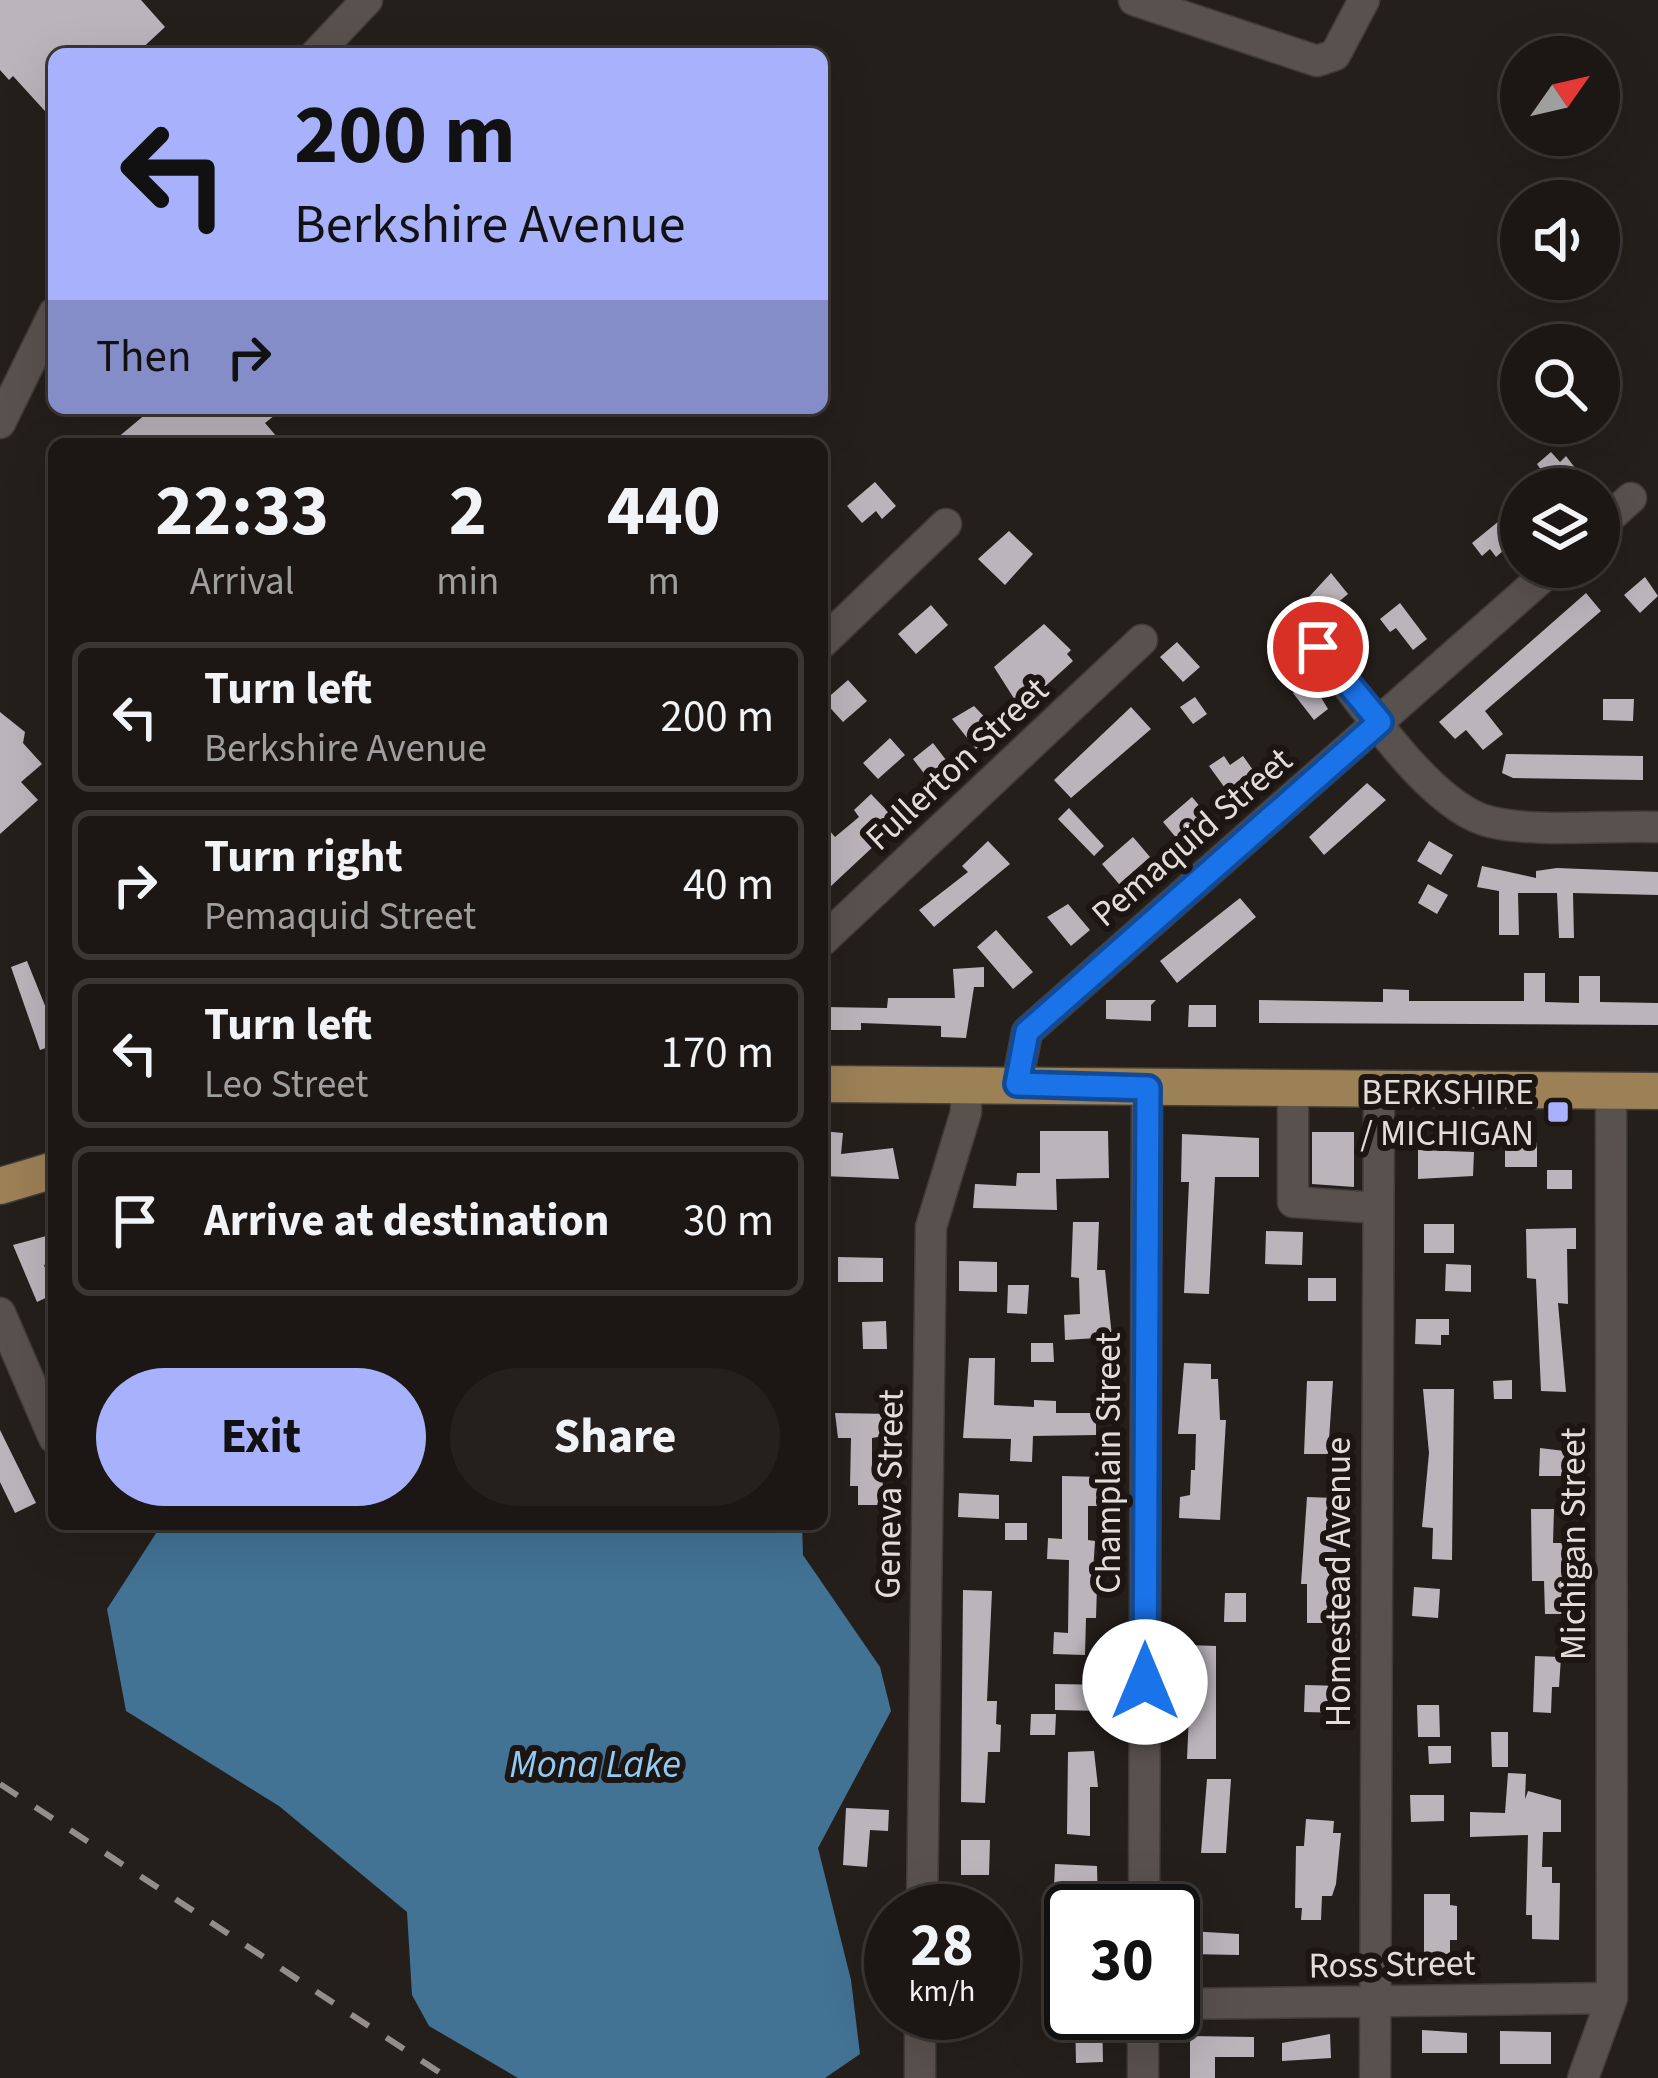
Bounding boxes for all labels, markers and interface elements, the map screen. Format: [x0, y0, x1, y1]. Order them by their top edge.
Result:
north arrow [1500, 36, 1620, 156]
map controls [1500, 36, 1620, 588]
text: 200 m [294, 76, 516, 196]
icon: left [96, 96, 252, 252]
button: sound [1500, 180, 1620, 300]
text: Berkshire Avenue [294, 187, 686, 264]
icon: right [216, 324, 282, 390]
button: search [1500, 324, 1620, 444]
text: Then [96, 325, 192, 389]
text: 22:33 [155, 460, 329, 563]
text: 2 [449, 460, 487, 563]
text: 440 [607, 460, 721, 563]
button: layers [1500, 468, 1620, 588]
text: Arrival [190, 554, 295, 610]
text: min [436, 554, 499, 610]
text: m [648, 554, 680, 610]
pin [1267, 596, 1369, 698]
icon: arrive [1285, 614, 1351, 680]
text: Turn left [204, 657, 372, 721]
street label: Fullerton Street [854, 666, 1060, 862]
icon: left [102, 684, 168, 750]
text: 200 m [661, 685, 774, 749]
text: Berkshire Avenue [204, 721, 487, 777]
street label: Pemaquid Street [1080, 736, 1303, 939]
text: Turn right [204, 825, 403, 889]
icon: right [102, 852, 168, 918]
text: 40 m [683, 853, 774, 917]
text: Pemaquid Street [204, 889, 476, 945]
text: Turn left [204, 993, 372, 1057]
icon: left [102, 1020, 168, 1086]
text: 170 m [661, 1021, 774, 1085]
text: Leo Street [204, 1057, 368, 1113]
place label: BERKSHIRE / MICHIGAN [1360, 1067, 1534, 1159]
marker: BERKSHIRE / MICHIGAN [1545, 1099, 1571, 1125]
icon: arrive [102, 1188, 168, 1254]
text: Arrive at destination [204, 1189, 609, 1253]
text: 30 m [683, 1189, 774, 1253]
street label: Champlain Street [1083, 1332, 1134, 1594]
button: Exit [96, 1368, 426, 1506]
button: Share [450, 1368, 780, 1506]
street label: Geneva Street [862, 1389, 917, 1599]
street label: Michigan Street [1548, 1428, 1599, 1660]
street label: Homestead Avenue [1313, 1437, 1364, 1727]
position arrow [1082, 1619, 1208, 1745]
water label: Mona Lake [509, 1737, 681, 1793]
speed limit sign: 30 [1044, 1884, 1200, 2040]
text: 28 [910, 1904, 974, 1989]
street label: Ross Street [1308, 1938, 1476, 1991]
text: km/h [909, 1970, 975, 2013]

